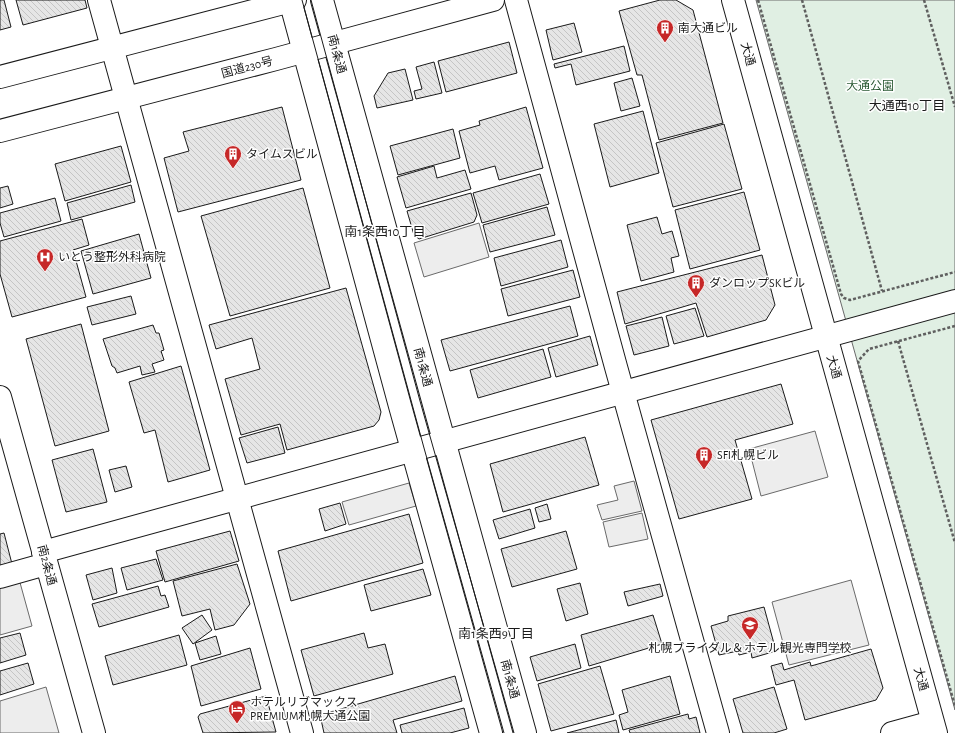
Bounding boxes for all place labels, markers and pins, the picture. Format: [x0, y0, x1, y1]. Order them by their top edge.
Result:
building icon: 南大通ビル [655, 18, 675, 43]
place label: 南大通ビル [678, 21, 738, 34]
building icon: タイムスビル [223, 144, 243, 169]
place label: タイムスビル [246, 148, 318, 160]
hospital icon: いとう整形外科病院 [35, 247, 55, 272]
place label: いとう整形外科病院 [58, 250, 166, 263]
building icon: ダンロップSKビル [686, 273, 706, 298]
place label: ダンロップSKビル [709, 276, 805, 289]
building icon: SFI札幌ビル [694, 445, 714, 470]
place label: SFI札幌ビル [717, 449, 779, 461]
school or university icon: 札幌ブライダル＆ホテル観光専門学校 [740, 615, 760, 640]
place label: 札幌ブライダル＆ホテル観光専門学校 [648, 641, 852, 654]
place label: ホテルリブマックス PREMIUM札幌大通公園 [250, 695, 370, 722]
hotel icon: ホテルリブマックス PREMIUM札幌大通公園 [227, 699, 247, 724]

